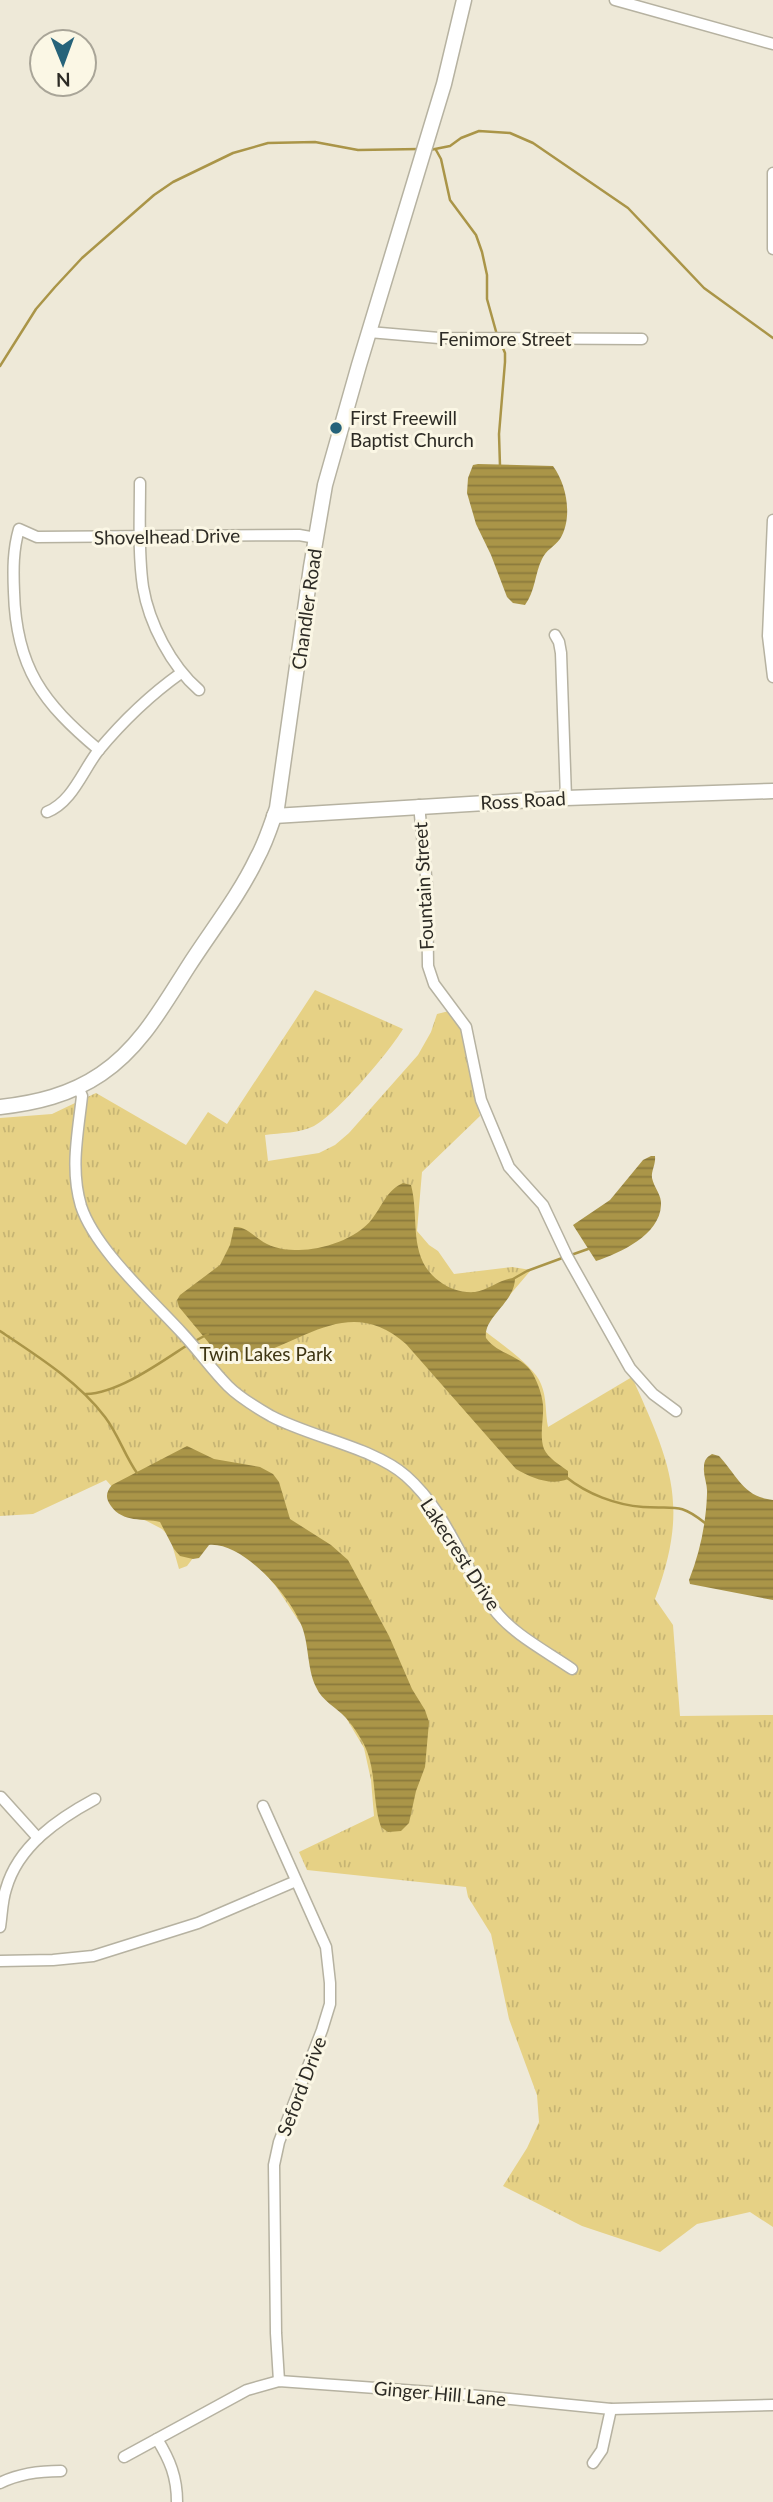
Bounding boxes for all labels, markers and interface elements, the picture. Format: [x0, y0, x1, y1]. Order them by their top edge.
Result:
north arrow [28, 28, 98, 98]
text: N [56, 69, 71, 92]
street label: Fenimore Street [439, 327, 572, 350]
place label: First Freewill Baptist Church [350, 406, 474, 451]
marker: First Freewill Baptist Church [328, 420, 344, 436]
street label: Shovelhead Drive [94, 523, 240, 549]
street label: Chandler Road [286, 547, 326, 671]
street label: Ross Road [480, 786, 566, 814]
street label: Fountain Street [408, 821, 438, 951]
park label: Twin Lakes Park [199, 1342, 333, 1365]
street label: Lakecrest Drive [416, 1494, 506, 1614]
street label: Seford Drive [272, 2033, 330, 2139]
street label: Ginger Hill Lane [373, 2376, 507, 2410]

